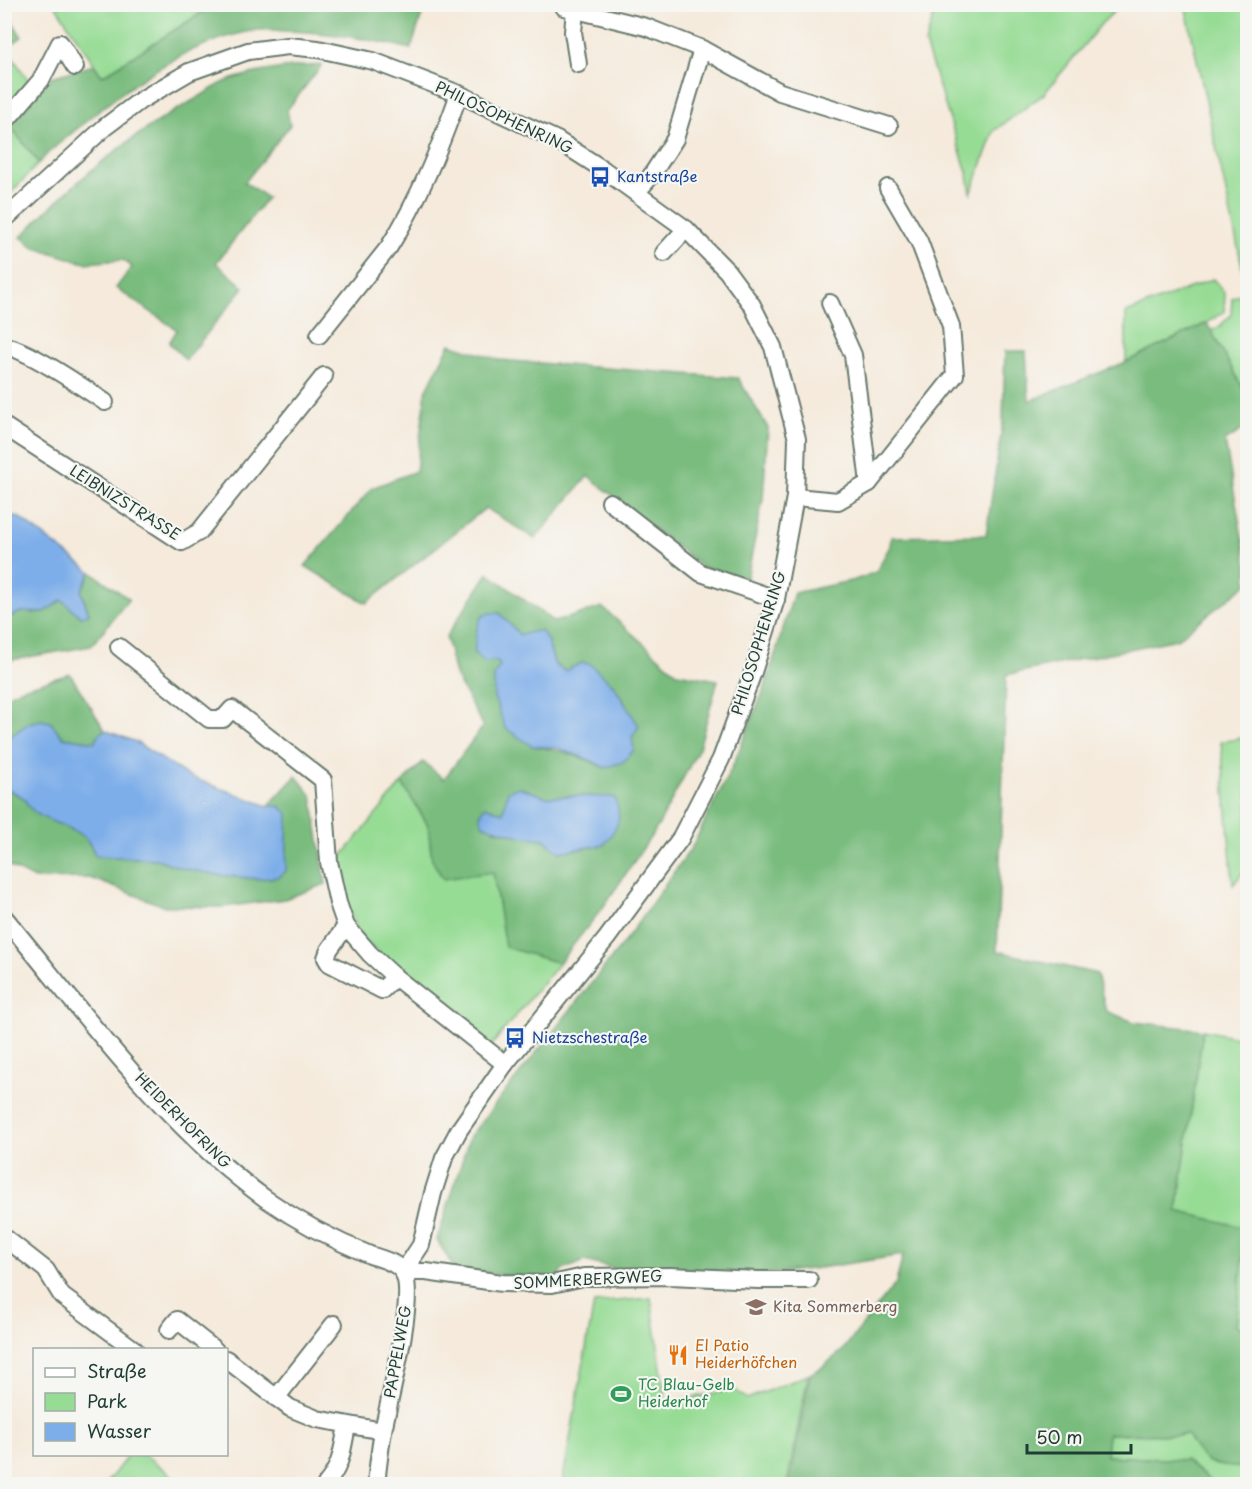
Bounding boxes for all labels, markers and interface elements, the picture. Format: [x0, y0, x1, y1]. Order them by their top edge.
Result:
street label: PHILOSOPHENRING [432, 74, 578, 159]
place label: Kantstraße [617, 164, 697, 187]
bus stop icon: Kantstraße [588, 165, 612, 189]
street label: LEIBNIZSTRASSE [66, 458, 186, 545]
street label: PHILOSOPHENRING [725, 567, 791, 718]
place label: Nietzschestraße [532, 1025, 648, 1048]
bus stop icon: Nietzschestraße [503, 1026, 527, 1050]
street label: HEIDERHOFRING [131, 1066, 238, 1173]
street label: SOMMERBERGWEG [513, 1263, 663, 1294]
place label: Kita Sommerberg [773, 1294, 897, 1317]
school or university icon: Kita Sommerberg [744, 1295, 768, 1319]
street label: PAPPELWEG [377, 1304, 416, 1400]
place label: El Patio Heiderhöfchen [695, 1333, 797, 1373]
restaurant icon: El Patio Heiderhöfchen [666, 1343, 690, 1367]
legend [33, 1348, 228, 1456]
text: Straße [87, 1357, 147, 1384]
place label: TC Blau-Gelb Heiderhof [638, 1372, 735, 1412]
sports icon: TC Blau-Gelb Heiderhof [609, 1382, 633, 1406]
text: Park [87, 1387, 127, 1414]
text: Wasser [87, 1417, 152, 1444]
scale bar [1027, 1417, 1130, 1455]
text: 50 m [1036, 1423, 1083, 1450]

